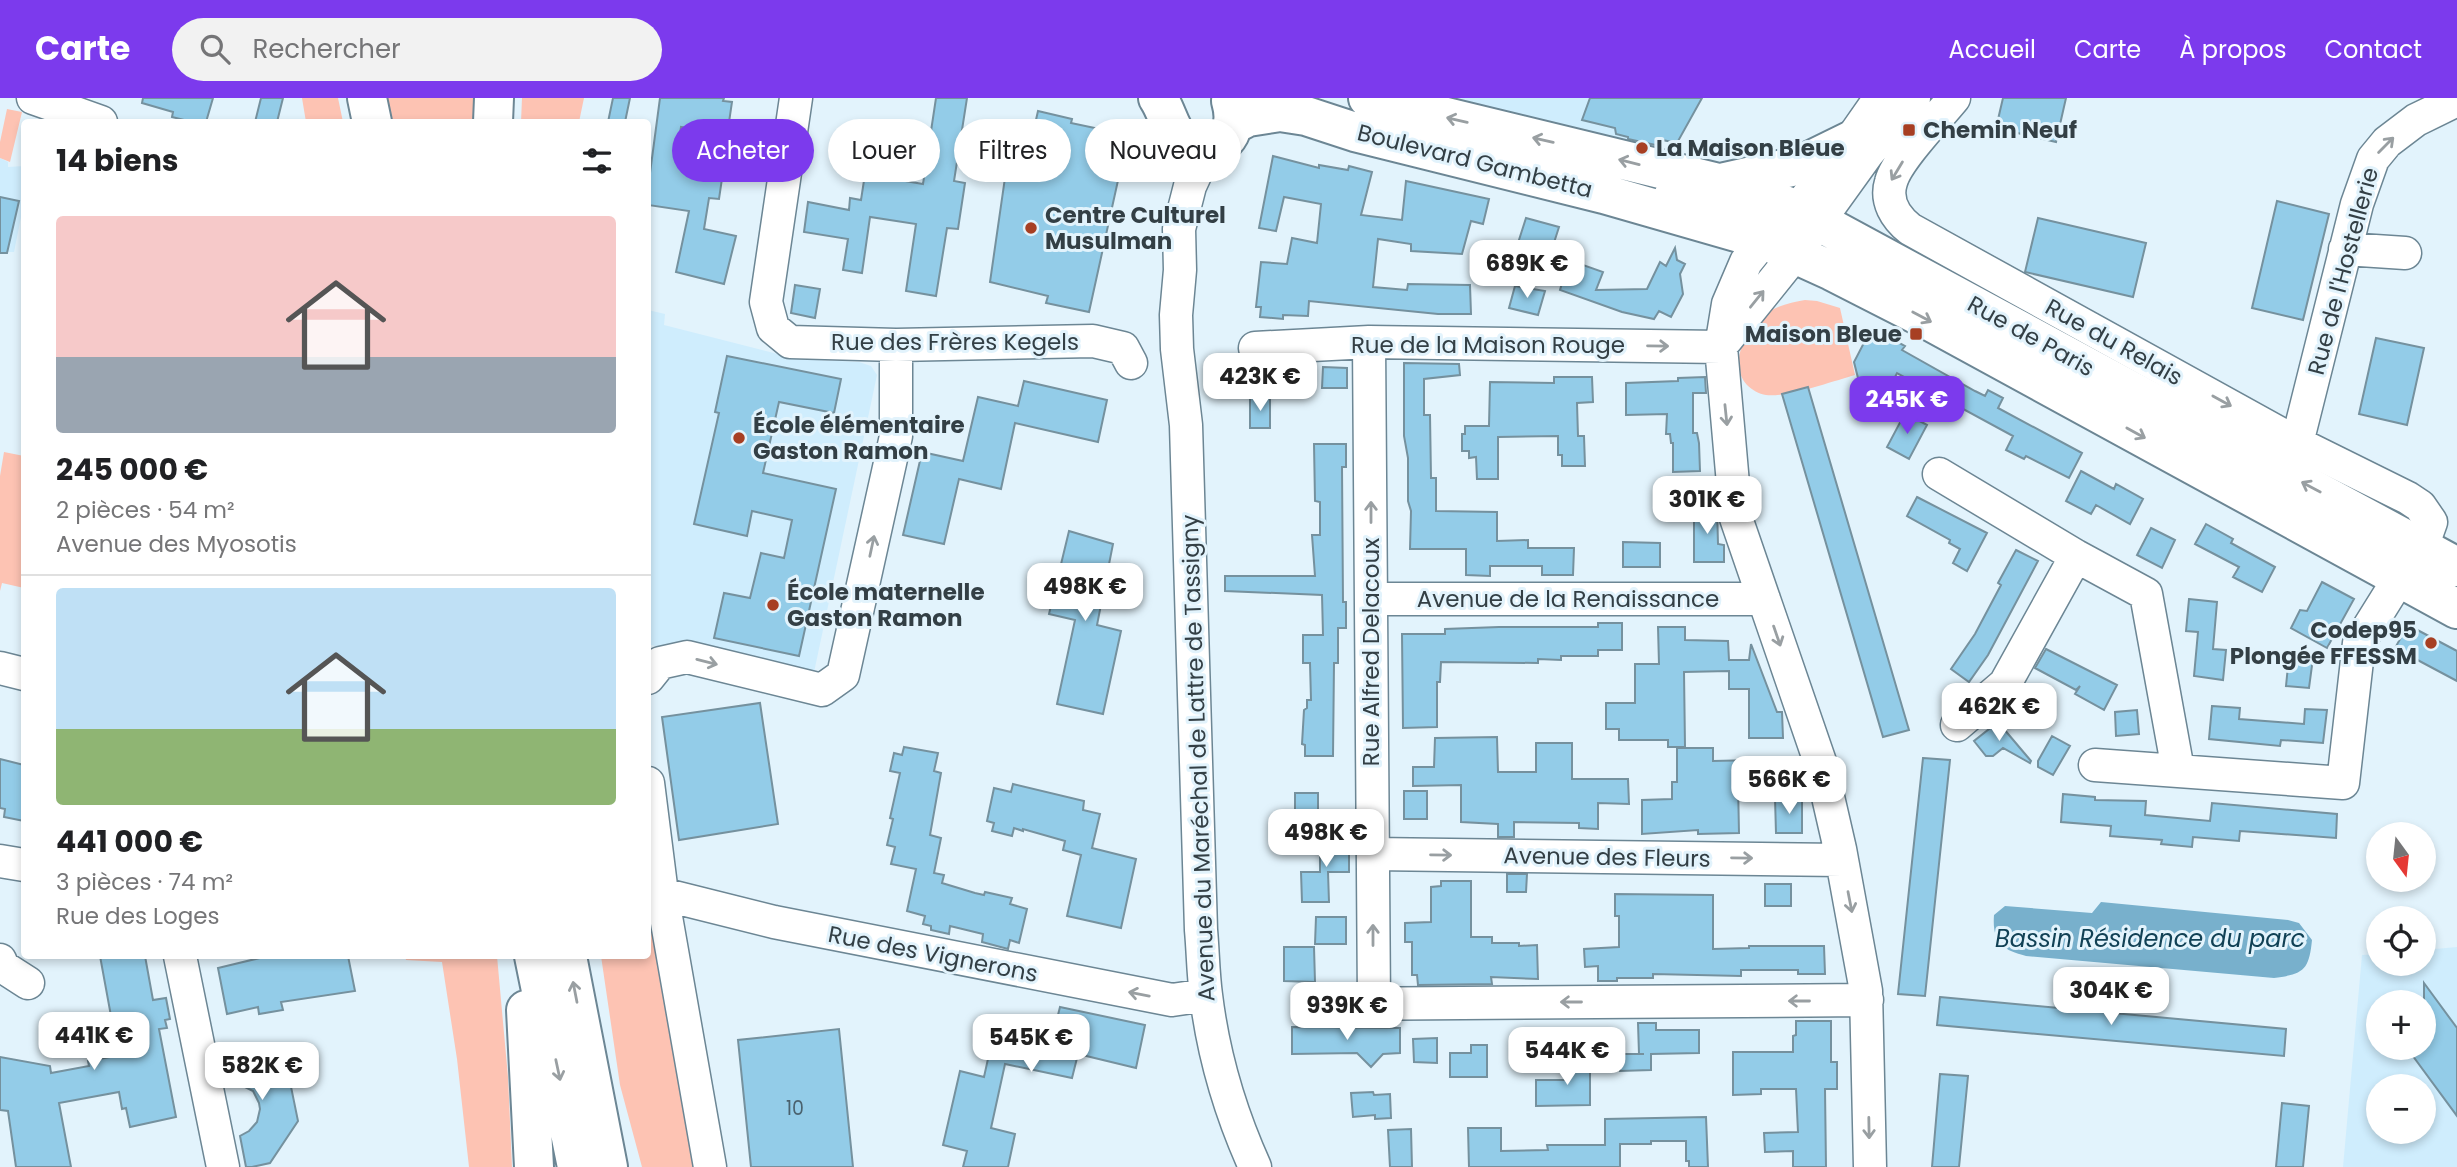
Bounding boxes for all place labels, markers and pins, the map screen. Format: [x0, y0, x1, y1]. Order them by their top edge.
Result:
place label: Chemin Neuf [1923, 114, 2077, 146]
marker: Chemin Neuf [1901, 122, 1917, 138]
place label: La Maison Bleue [1656, 132, 1845, 164]
marker: La Maison Bleue [1634, 140, 1650, 156]
place label: Centre Culturel Musulman [1045, 199, 1226, 257]
marker: Centre Culturel Musulman [1023, 220, 1039, 236]
pin: 689K € [1470, 240, 1584, 300]
place label: Maison Bleue [1745, 318, 1902, 350]
marker: Maison Bleue [1908, 326, 1924, 342]
pin: 423K € [1203, 354, 1317, 413]
pin: 245K € [1850, 376, 1964, 436]
place label: École élémentaire Gaston Ramon [753, 409, 965, 467]
marker: École élémentaire Gaston Ramon [731, 430, 747, 446]
pin: 301K € [1650, 476, 1764, 536]
pin: 498K € [1028, 564, 1142, 623]
place label: École maternelle Gaston Ramon [787, 576, 985, 634]
marker: École maternelle Gaston Ramon [765, 597, 781, 613]
place label: Codep95 Plongée FFESSM [2230, 614, 2417, 672]
marker: Codep95 Plongée FFESSM [2423, 635, 2439, 651]
pin: 462K € [1942, 684, 2056, 743]
pin: 566K € [1732, 756, 1846, 816]
pin: 498K € [1269, 810, 1383, 869]
pin: 304K € [2054, 968, 2168, 1027]
pin: 939K € [1290, 982, 1404, 1042]
pin: 441K € [37, 1012, 151, 1072]
pin: 545K € [974, 1014, 1088, 1074]
pin: 544K € [1510, 1028, 1624, 1087]
pin: 582K € [205, 1042, 319, 1102]

